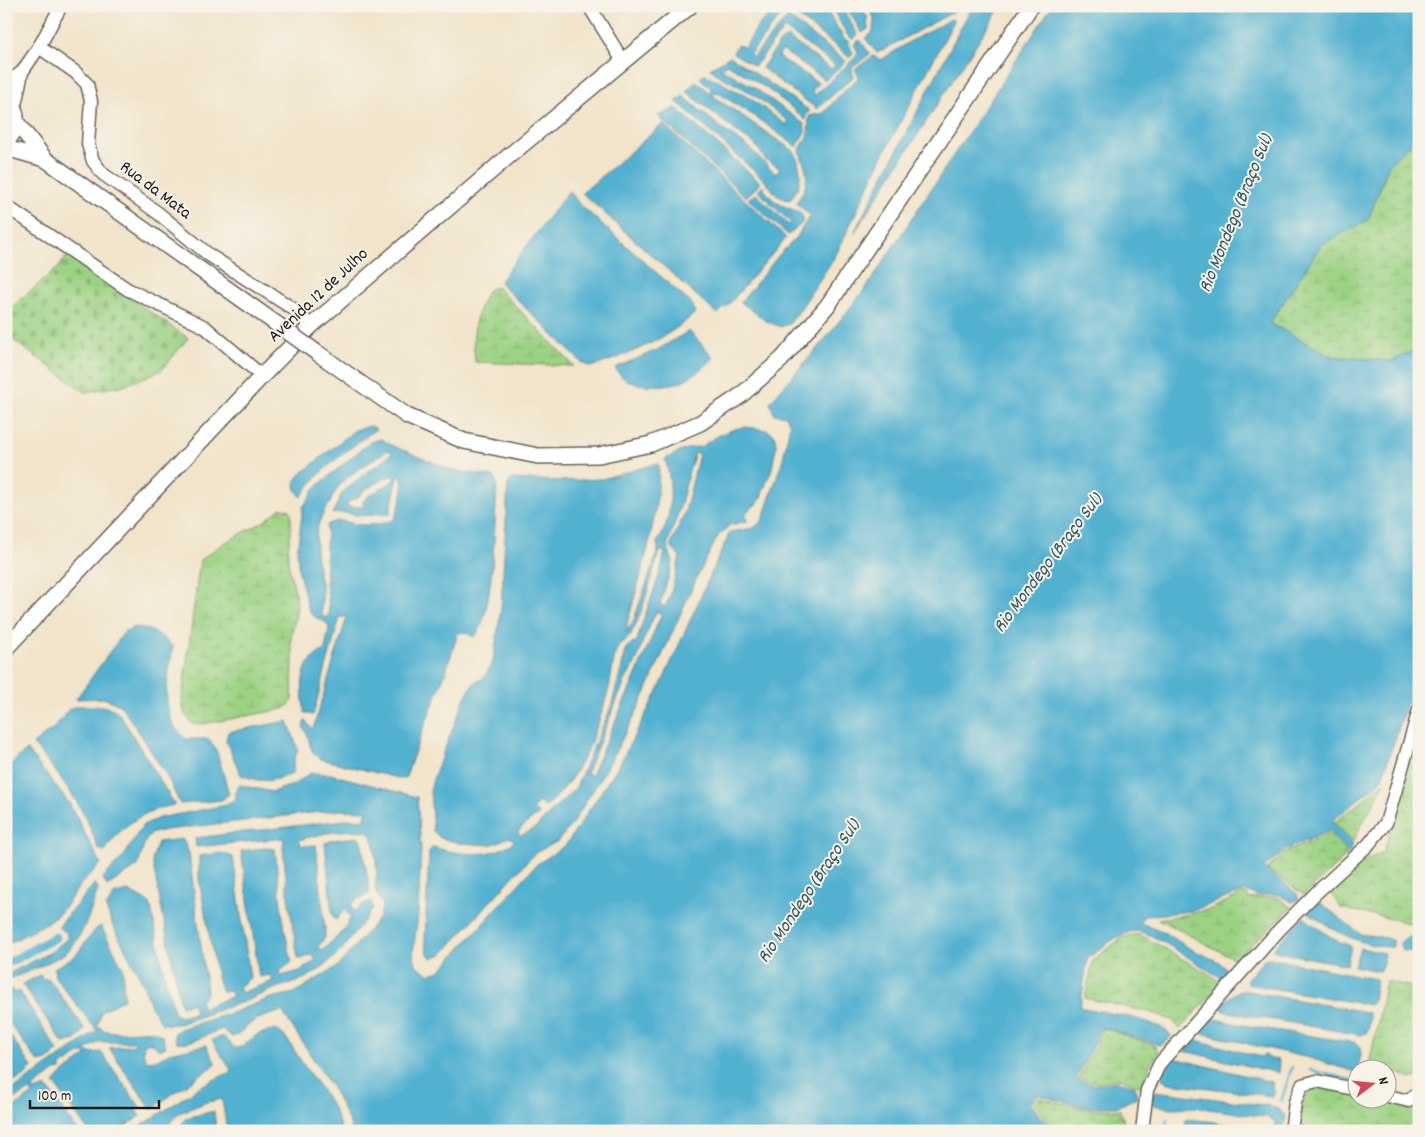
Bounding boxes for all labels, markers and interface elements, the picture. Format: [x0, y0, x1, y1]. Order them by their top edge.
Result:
water label: Rio Mondego (Braço Sul) [1193, 130, 1281, 297]
street label: Rua da Mata [114, 156, 197, 227]
street label: Avenida 12 de Julho [263, 243, 375, 349]
water label: Rio Mondego (Braço Sul) [988, 488, 1111, 639]
water label: Rio Mondego (Braço Sul) [752, 814, 869, 969]
north arrow [1348, 1060, 1398, 1110]
text: N [1372, 1075, 1393, 1087]
scale bar [30, 1077, 159, 1109]
text: 100 m [38, 1086, 71, 1108]

